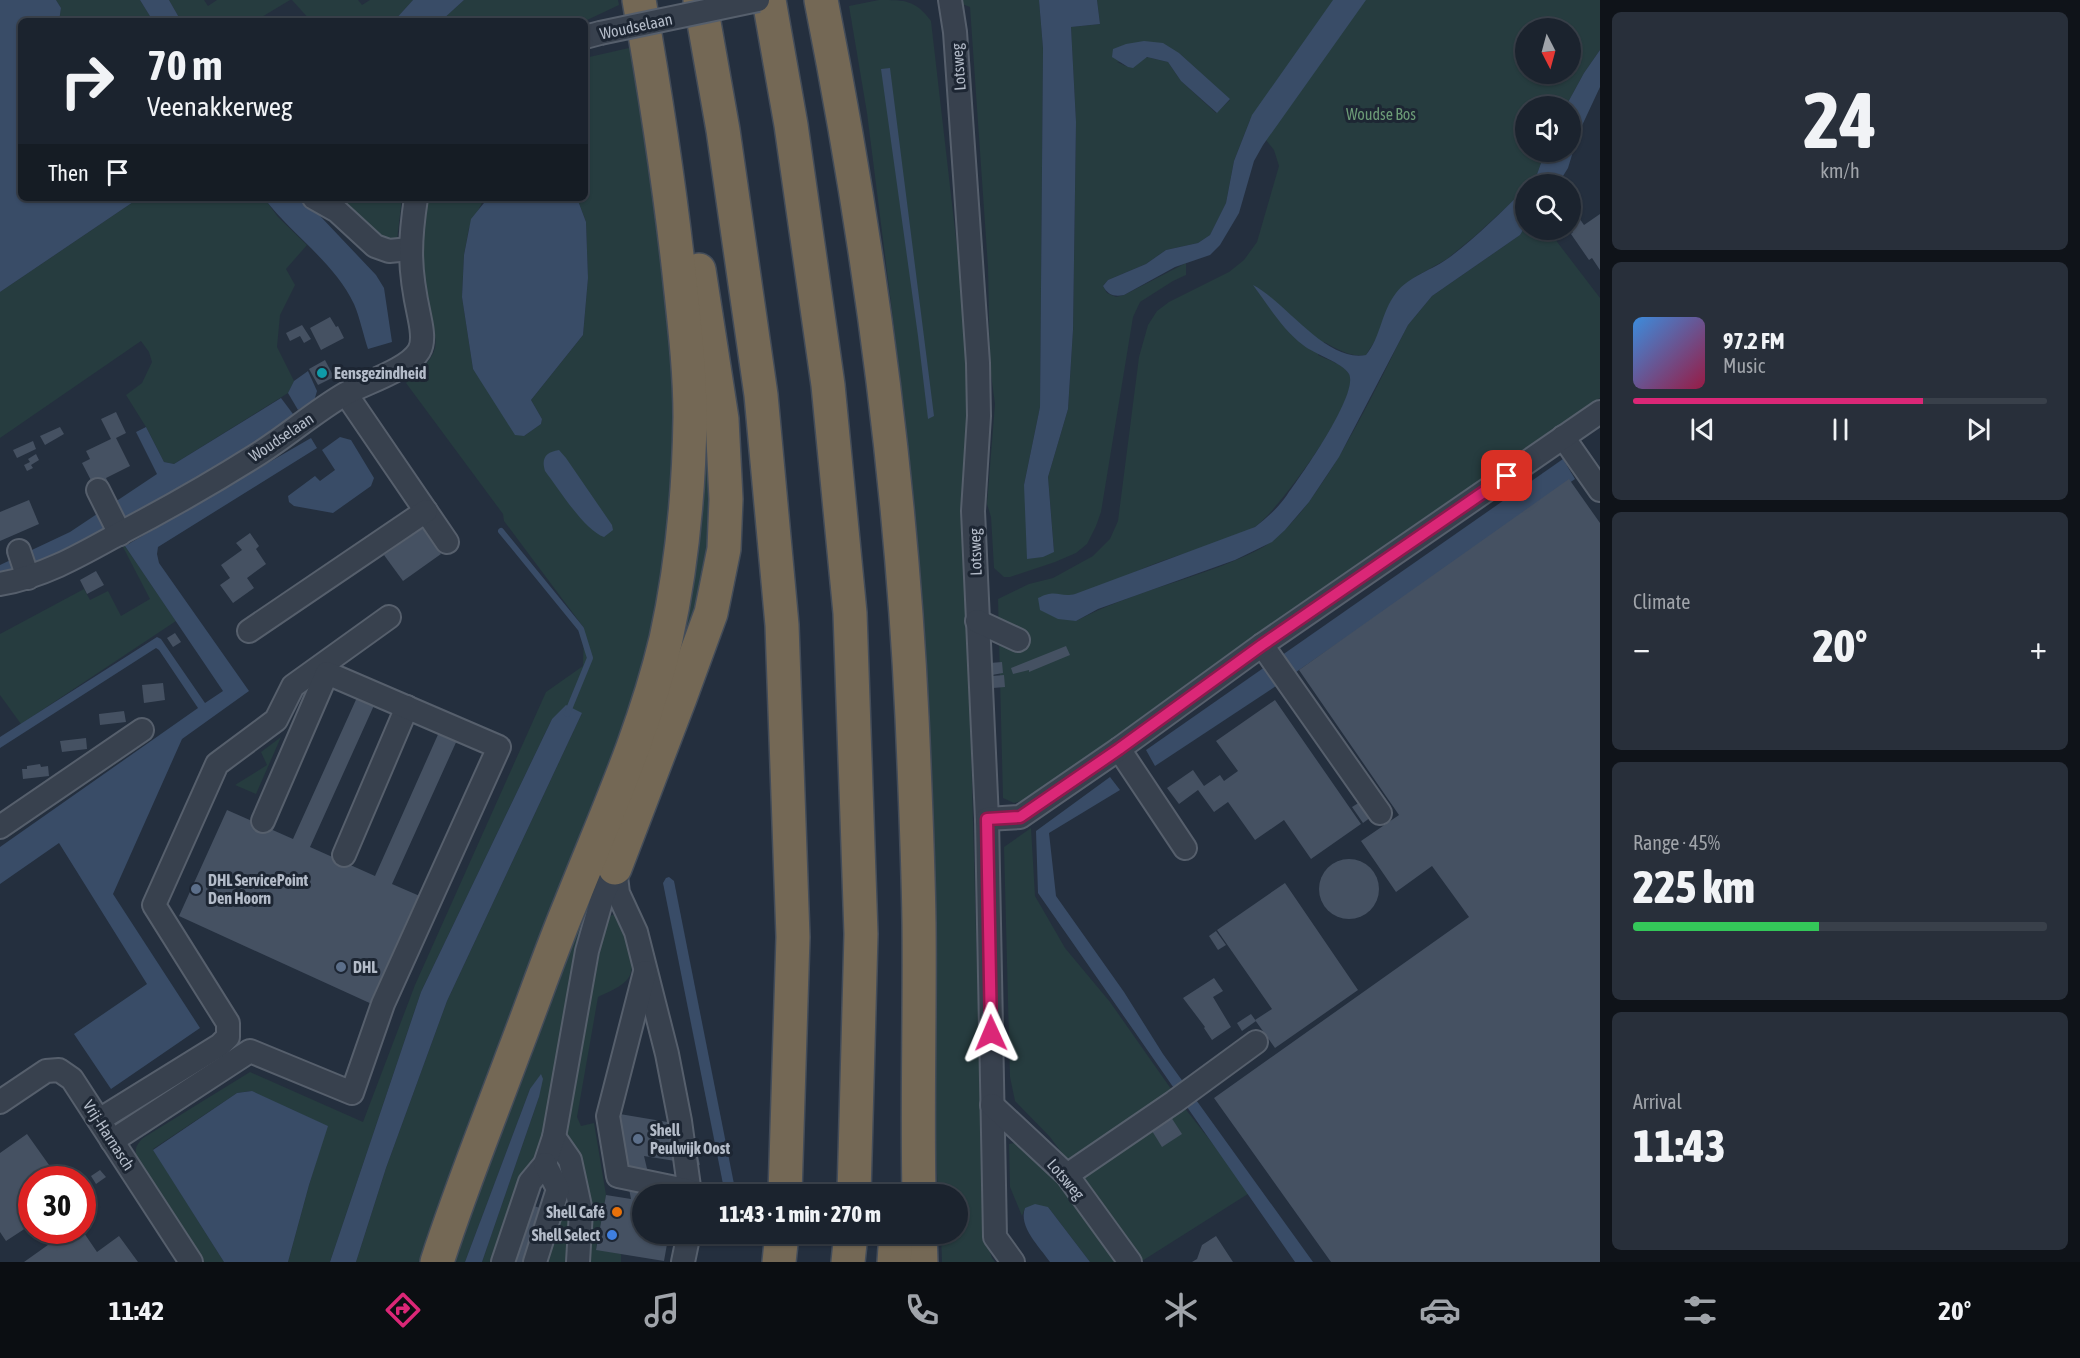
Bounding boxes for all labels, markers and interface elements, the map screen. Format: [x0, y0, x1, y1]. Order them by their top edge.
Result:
street label: Woudselaan [598, 10, 674, 42]
north arrow [1515, 18, 1581, 84]
map controls [1515, 18, 1581, 240]
text: 70 m [147, 41, 222, 89]
icon: right [48, 42, 126, 120]
street label: Lotsweg [947, 42, 970, 91]
text: 24 [1803, 75, 1877, 165]
text: Veenakkerweg [147, 91, 293, 122]
button: sound [1515, 96, 1581, 162]
park label: Woudse Bos [1346, 105, 1416, 123]
icon: arrive [101, 156, 134, 189]
text: km/h [1820, 159, 1860, 182]
text: Then [48, 160, 89, 186]
button: search [1515, 174, 1581, 240]
text: 97.2 FM [1723, 328, 1785, 354]
text: Music [1723, 354, 1765, 377]
place label: Eensgezindheid [334, 364, 427, 382]
marker: Eensgezindheid [315, 366, 329, 380]
street label: Woudselaan [245, 409, 317, 465]
icon: previous [1686, 413, 1719, 446]
icon: pause [1824, 413, 1857, 446]
icon: next [1962, 413, 1995, 446]
pin [1481, 450, 1532, 501]
icon: arrive [1490, 459, 1523, 492]
street label: Lotsweg [965, 528, 986, 576]
text: Climate [1633, 590, 1690, 613]
text: 20° [1813, 620, 1867, 672]
text: − [1633, 628, 1650, 666]
text: + [2030, 628, 2047, 666]
text: Range · 45% [1633, 831, 1720, 854]
text: 225 km [1633, 861, 1755, 913]
place label: DHL ServicePoint Den Hoorn [208, 871, 308, 907]
marker: DHL ServicePoint Den Hoorn [189, 882, 203, 896]
place label: DHL [353, 958, 378, 976]
marker: DHL [334, 960, 348, 974]
position arrow [959, 1001, 1023, 1065]
text: Arrival [1633, 1090, 1682, 1113]
street label: Vrij-Harnasch [79, 1097, 138, 1174]
text: 11:43 [1633, 1120, 1726, 1172]
place label: Shell Peulwijk Oost [650, 1121, 730, 1157]
marker: Shell Peulwijk Oost [631, 1132, 645, 1146]
street label: Lotsweg [1043, 1155, 1088, 1204]
speed limit sign: 30 [18, 1166, 96, 1244]
text: 11:43 · 1 min · 270 m [719, 1201, 881, 1227]
place label: Shell Café [546, 1203, 605, 1221]
marker: Shell Café [610, 1205, 624, 1219]
place label: Shell Select [532, 1226, 600, 1244]
marker: Shell Select [605, 1228, 619, 1242]
icon: directions [382, 1289, 424, 1331]
icon: music [641, 1289, 683, 1331]
icon: phone [901, 1289, 943, 1331]
icon: climate [1160, 1289, 1202, 1331]
icon: car [1419, 1289, 1461, 1331]
icon: filters [1679, 1289, 1721, 1331]
text: 11:42 [109, 1295, 164, 1326]
text: 20° [1938, 1295, 1971, 1326]

